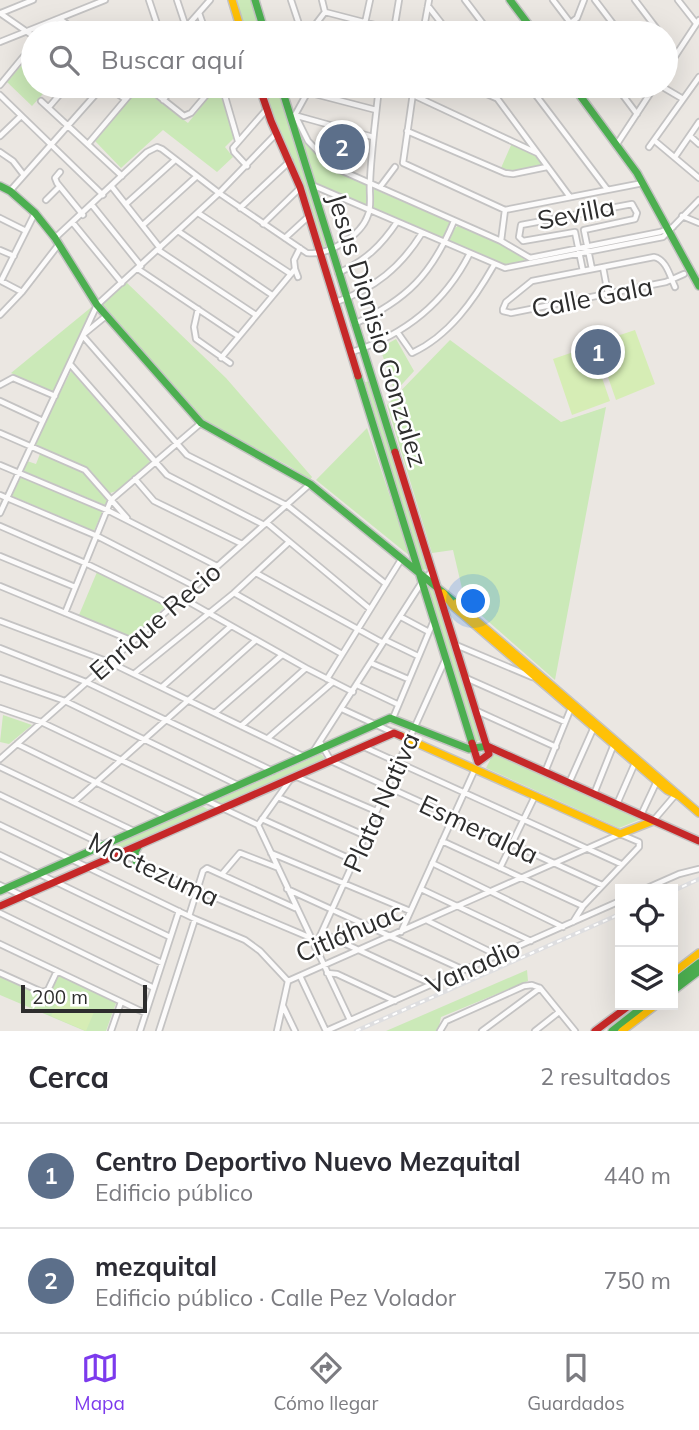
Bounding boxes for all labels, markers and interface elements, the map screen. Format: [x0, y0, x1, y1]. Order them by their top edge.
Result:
search box [21, 21, 678, 98]
icon: search [45, 41, 83, 79]
text: Buscar aquí [101, 43, 244, 76]
pin: 2 [319, 121, 365, 173]
street label: Jesus Dionisio Gonzalez [321, 189, 435, 471]
street label: Sevilla [534, 189, 618, 237]
street label: Calle Gala [529, 269, 655, 325]
pin: 1 [575, 326, 621, 378]
street label: Enrique Recio [83, 555, 227, 687]
your location [456, 584, 490, 618]
street label: Plata Nativa [335, 727, 427, 877]
street label: Esmeralda [414, 787, 544, 871]
street label: Moctezuma [84, 824, 224, 914]
map controls [615, 884, 678, 1010]
button: locate [615, 884, 678, 947]
street label: Citláhuac [290, 895, 408, 969]
street label: Vanadio [421, 931, 525, 1001]
button: layers [615, 947, 678, 1010]
scale bar [21, 982, 147, 1014]
text: 200 m [32, 985, 88, 1009]
text: Cerca [28, 1058, 109, 1096]
text: 2 resultados [540, 1062, 671, 1091]
text: Centro Deportivo Nuevo Mezquital [95, 1145, 521, 1178]
text: 1 [44, 1161, 58, 1190]
text: 440 m [603, 1161, 671, 1190]
text: Edificio público [95, 1178, 253, 1207]
text: mezquital [95, 1250, 217, 1283]
text: 2 [44, 1266, 58, 1295]
text: 750 m [603, 1266, 671, 1295]
text: Edificio público · Calle Pez Volador [95, 1283, 456, 1312]
tab: Mapa [74, 1349, 125, 1415]
tab: Cómo llegar [274, 1349, 378, 1415]
tab: Guardados [527, 1349, 625, 1415]

